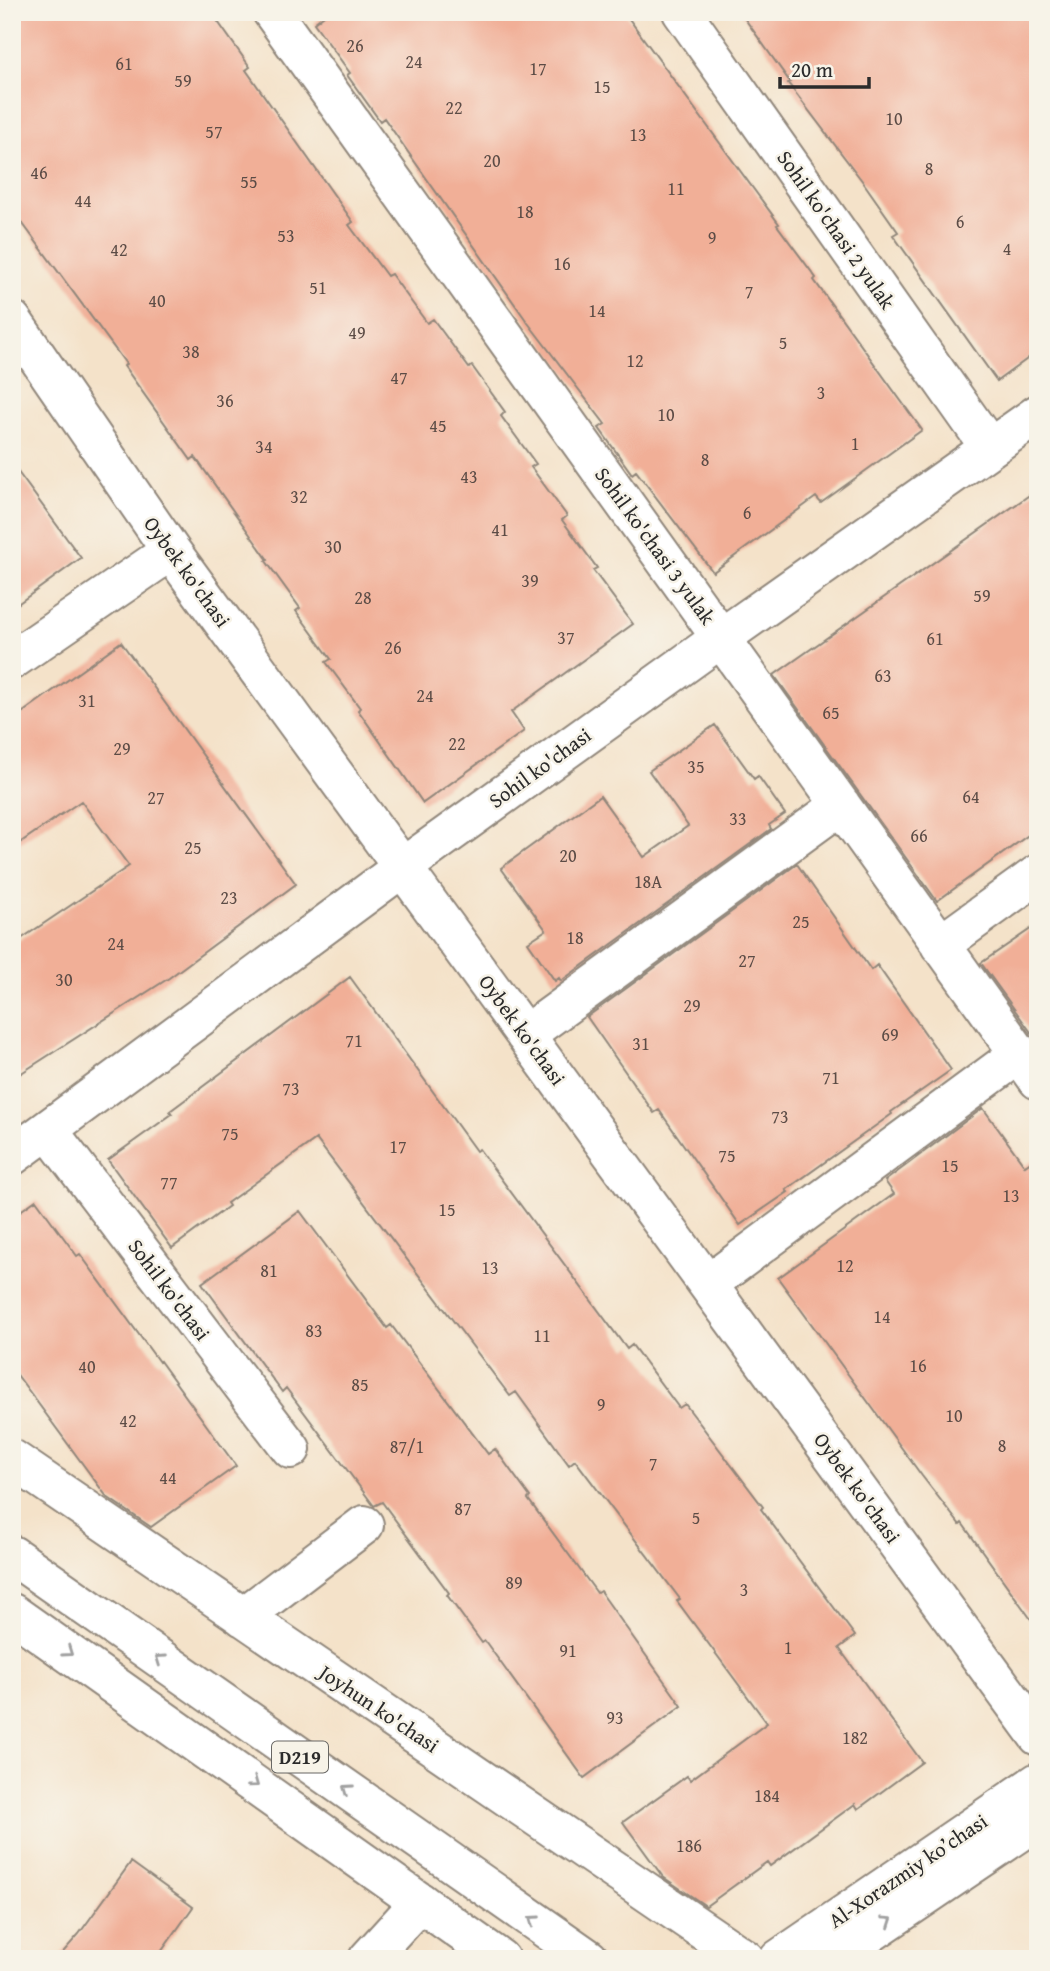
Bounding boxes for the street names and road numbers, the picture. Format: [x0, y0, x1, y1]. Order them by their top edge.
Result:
street label: Sohil ko'chasi 2 yulak [770, 144, 903, 316]
street label: Sohil ko'chasi 3 yulak [588, 460, 723, 631]
street label: Oybek ko'chasi [136, 510, 238, 634]
street label: Sohil ko'chasi [482, 720, 598, 816]
street label: Oybek ko'chasi [471, 968, 573, 1092]
street label: Sohil ko'chasi [121, 1232, 218, 1347]
street label: Oybek ko'chasi [806, 1426, 908, 1550]
street label: Joyhun ko'chasi [311, 1655, 446, 1760]
road number: D219 [272, 1742, 328, 1772]
street label: Al-Xorazmiy ko’chasi [822, 1806, 994, 1935]

